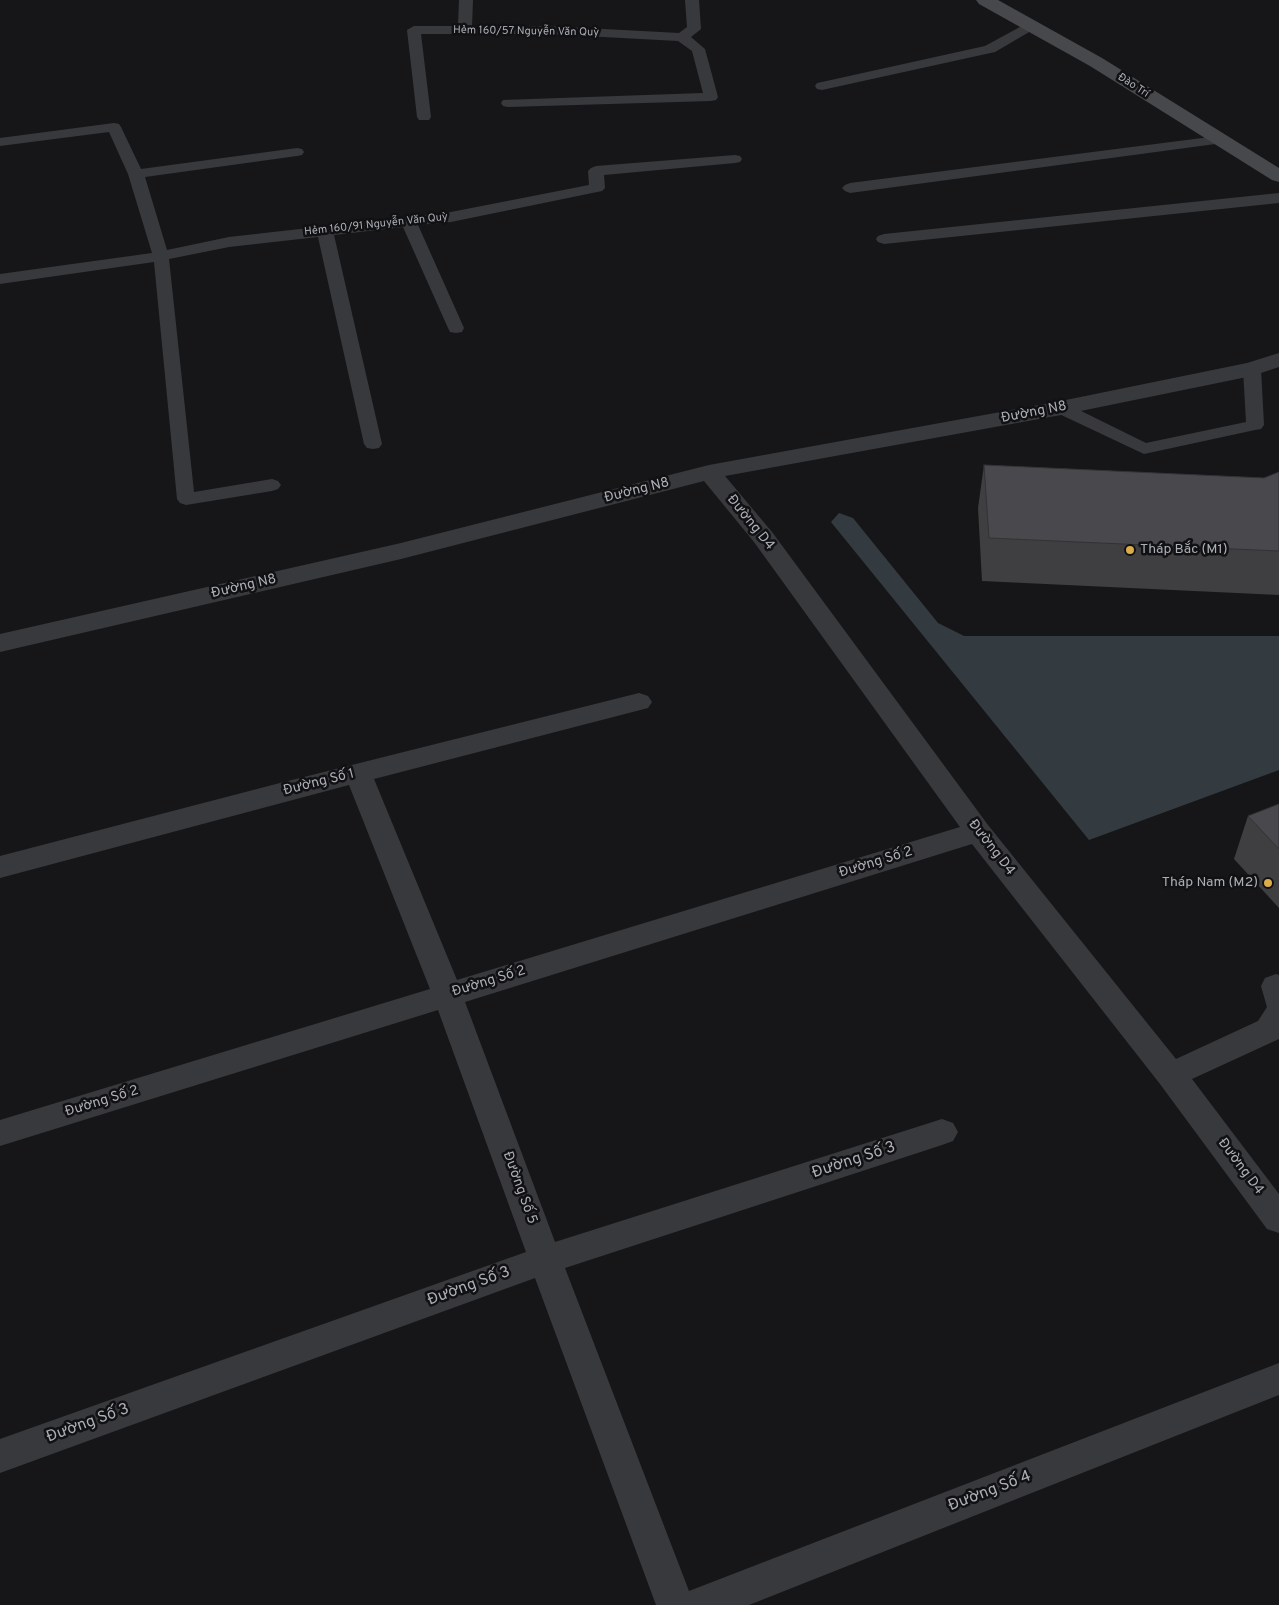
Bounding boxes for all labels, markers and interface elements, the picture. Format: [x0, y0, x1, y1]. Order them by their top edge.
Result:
street label: Hẻm 160/57 Nguyễn Văn Quỳ [453, 24, 599, 40]
street label: Đào Trí [1115, 71, 1151, 101]
street label: Hẻm 160/91 Nguyễn Văn Quỳ [304, 211, 448, 239]
street label: Đường N8 [1000, 398, 1068, 428]
street label: Đường N8 [603, 475, 671, 507]
street label: Đường D4 [723, 492, 777, 554]
place label: Tháp Bắc (M1) [1140, 542, 1228, 558]
marker: Tháp Bắc (M1) [1124, 544, 1136, 556]
street label: Đường N8 [210, 571, 278, 603]
street label: Đường Số 1 [282, 766, 356, 800]
street label: Đường D4 [964, 817, 1018, 879]
street label: Đường Số 2 [837, 844, 915, 882]
place label: Tháp Nam (M2) [1162, 875, 1258, 891]
marker: Tháp Nam (M2) [1262, 877, 1274, 889]
street label: Đường Số 2 [450, 963, 528, 1001]
street label: Đường Số 2 [63, 1083, 141, 1121]
street label: Đường D4 [1213, 1136, 1267, 1198]
street label: Đường Số 3 [810, 1138, 898, 1184]
street label: Đường Số 5 [498, 1149, 540, 1227]
street label: Đường Số 3 [425, 1263, 513, 1311]
street label: Đường Số 3 [44, 1400, 132, 1448]
street label: Đường Số 4 [946, 1467, 1034, 1517]

